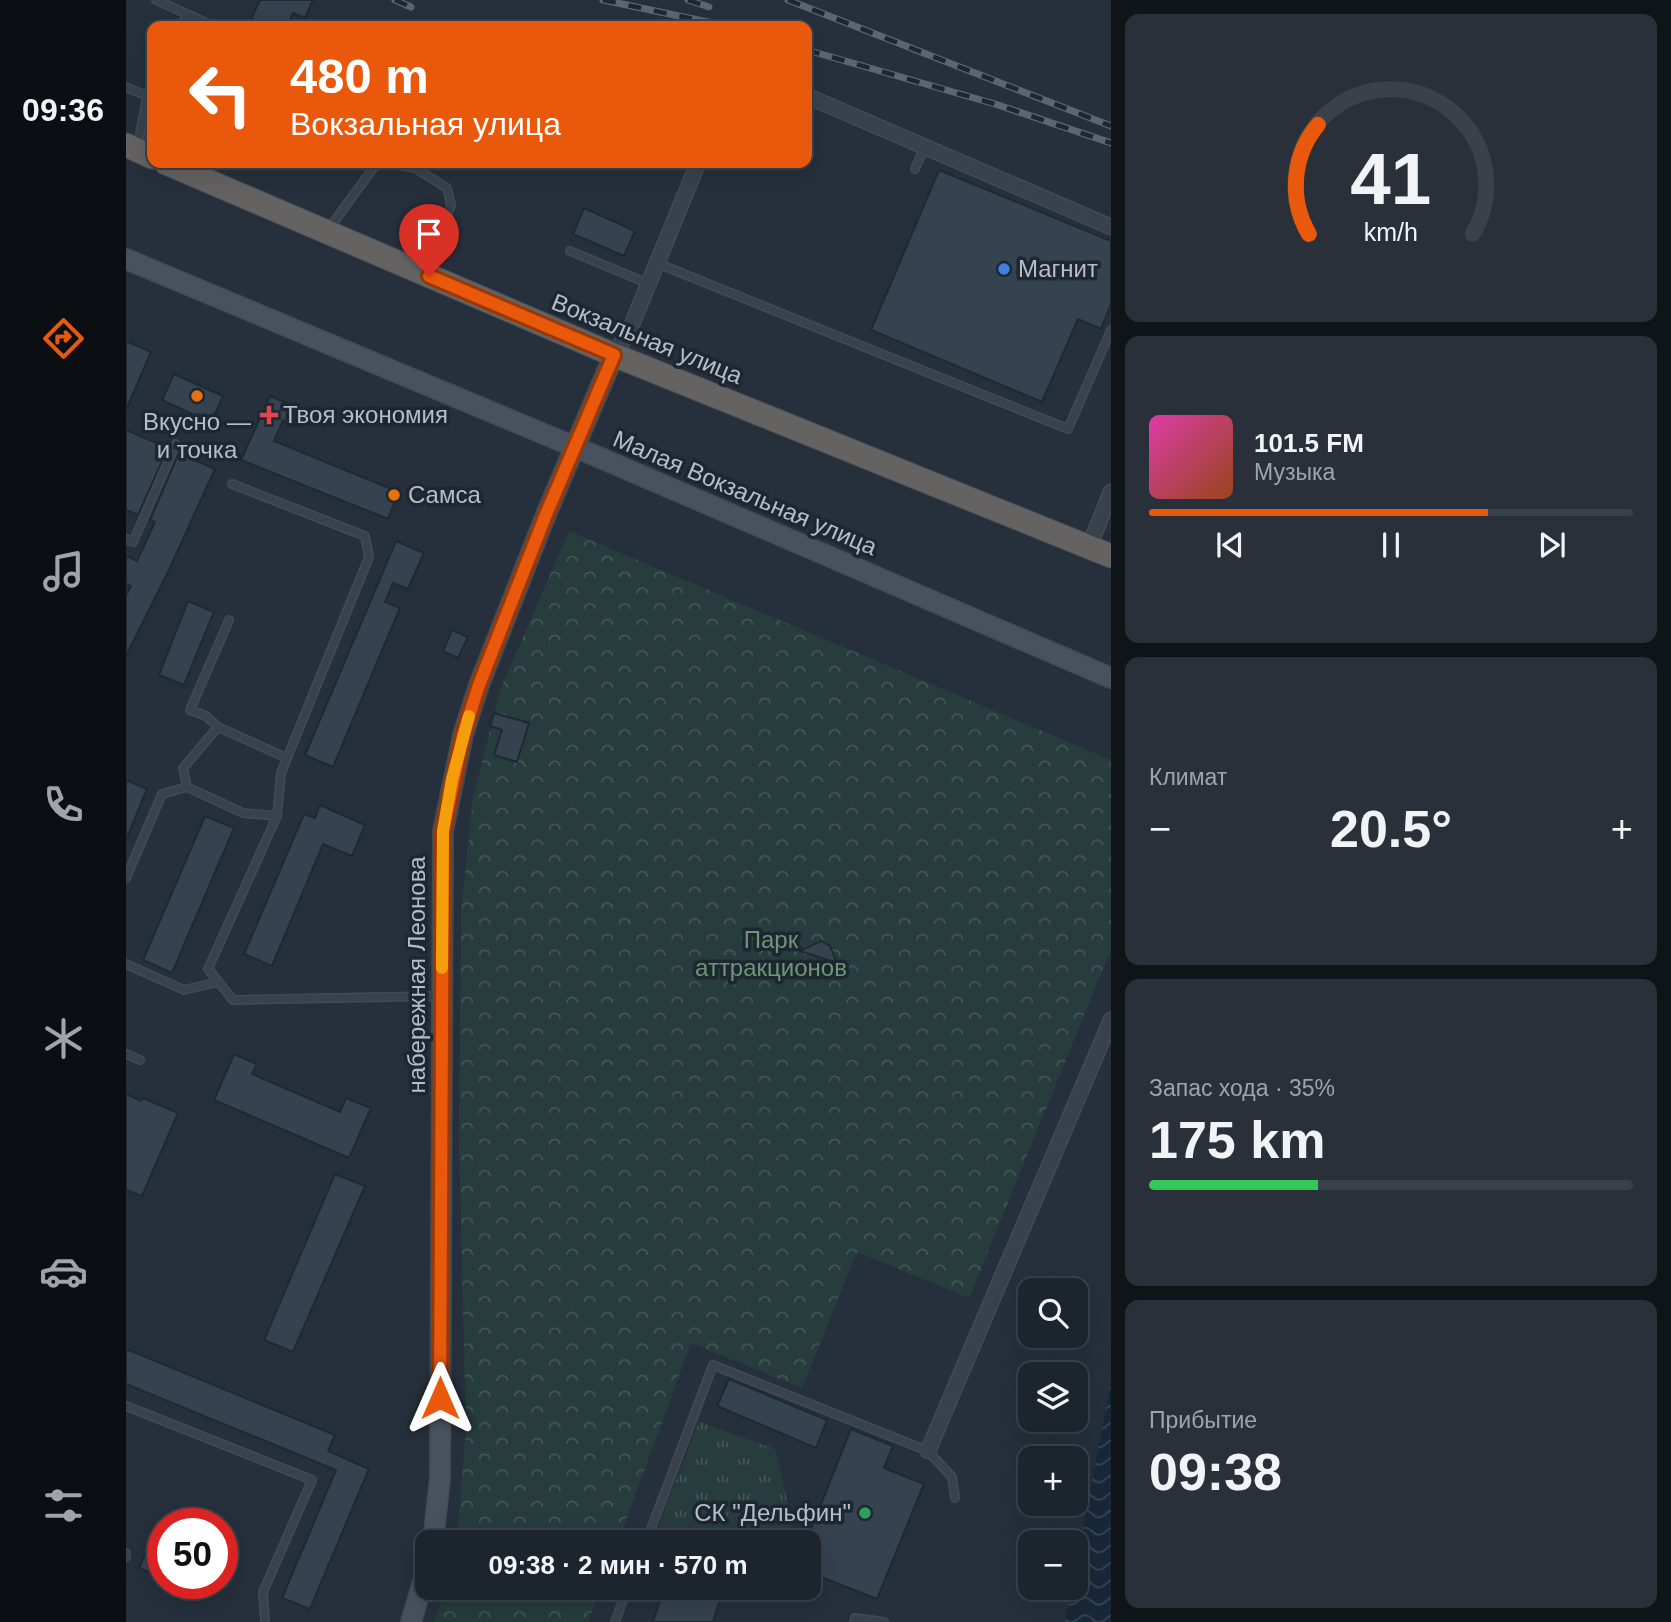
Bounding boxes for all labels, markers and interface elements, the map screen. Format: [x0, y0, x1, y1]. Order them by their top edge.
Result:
icon: left [175, 49, 266, 140]
text: 480 m [290, 49, 429, 103]
text: 09:36 [22, 92, 104, 128]
text: Вокзальная улица [290, 106, 561, 142]
text: 41 [1351, 138, 1431, 219]
pin [399, 204, 459, 276]
icon: arrive [410, 215, 448, 253]
text: km/h [1364, 218, 1418, 246]
place label: Магнит [1018, 255, 1098, 282]
marker: Магнит [996, 261, 1012, 277]
street label: Вокзальная улица [548, 288, 747, 389]
icon: directions [39, 314, 88, 363]
marker: Вкусно — и точка [189, 388, 205, 404]
place label: Твоя экономия [283, 401, 448, 428]
marker: Твоя экономия [261, 407, 277, 423]
place label: Вкусно — и точка [143, 408, 251, 463]
street label: Малая Вокзальная улица [609, 425, 882, 561]
text: 101.5 FM [1254, 428, 1364, 458]
text: Музыка [1254, 459, 1335, 485]
place label: Самса [408, 481, 481, 508]
marker: Самса [386, 487, 402, 503]
icon: previous [1211, 526, 1249, 564]
icon: pause [1372, 526, 1410, 564]
icon: next [1533, 526, 1571, 564]
icon: music [39, 547, 88, 596]
text: Климат [1149, 764, 1227, 790]
icon: phone [39, 780, 88, 829]
text: 20.5° [1330, 800, 1452, 858]
text: − [1149, 808, 1171, 850]
text: + [1611, 808, 1633, 850]
street label: набережная Леонова [403, 856, 430, 1094]
park label: Парк аттракционов [695, 926, 847, 981]
icon: climate [39, 1014, 88, 1063]
text: Запас хода · 35% [1149, 1075, 1335, 1101]
text: 175 km [1149, 1111, 1325, 1169]
icon: car [39, 1247, 88, 1296]
map controls [1018, 1278, 1088, 1600]
button: search [1018, 1278, 1088, 1348]
position arrow [403, 1361, 477, 1435]
button: layers [1018, 1362, 1088, 1432]
text: Прибытие [1149, 1407, 1257, 1433]
text: 09:38 [1149, 1443, 1282, 1501]
button: + [1018, 1446, 1088, 1516]
icon: filters [39, 1481, 88, 1530]
place label: СК "Дельфин" [694, 1499, 851, 1526]
marker: СК "Дельфин" [857, 1505, 873, 1521]
speed limit sign: 50 [147, 1508, 238, 1599]
button: − [1018, 1530, 1088, 1600]
text: 09:38 · 2 мин · 570 m [488, 1550, 748, 1580]

